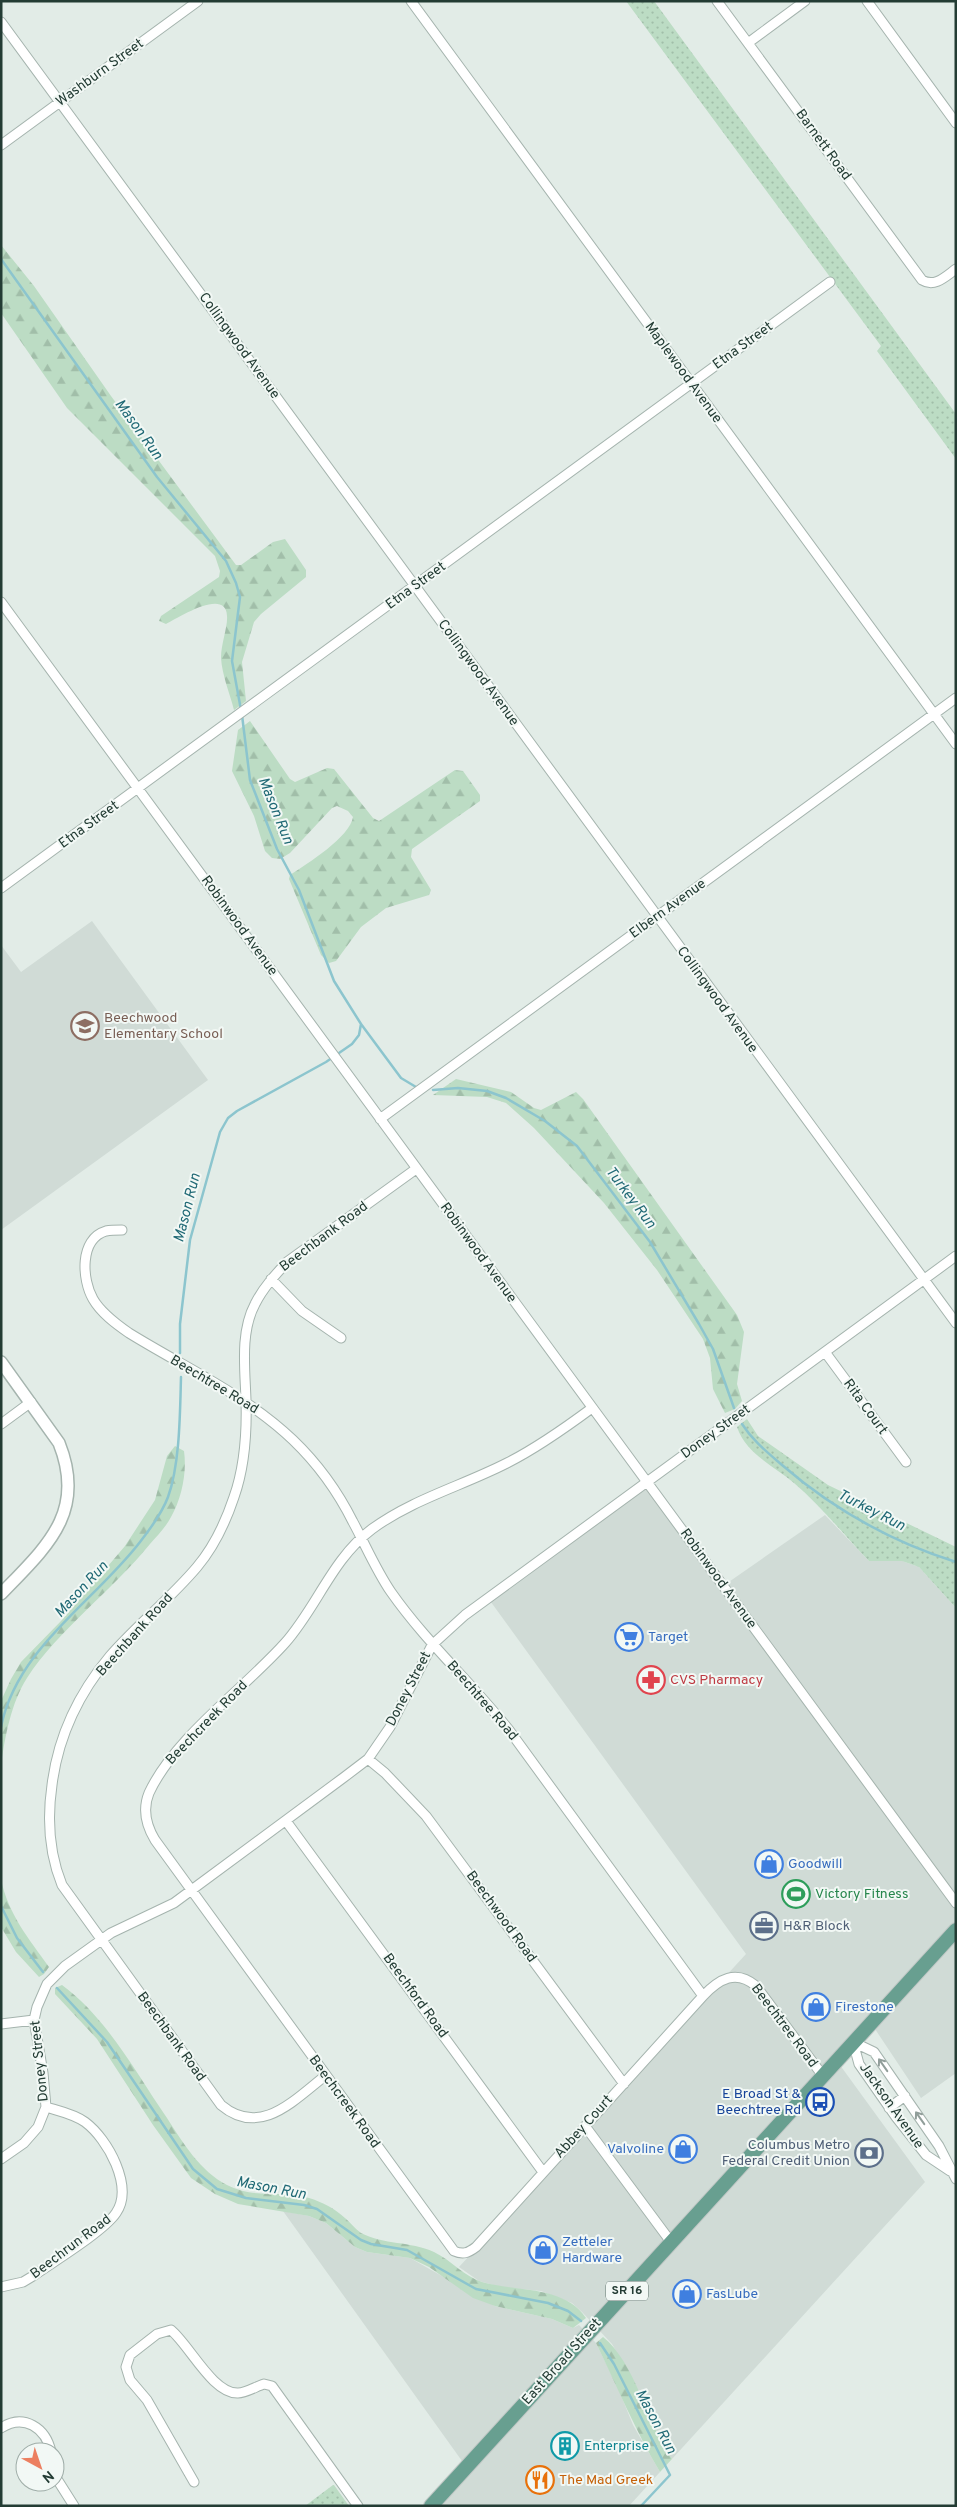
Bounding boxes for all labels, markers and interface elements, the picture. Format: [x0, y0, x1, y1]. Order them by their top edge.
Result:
street label: Washburn Street [53, 36, 147, 110]
street label: Barnett Road [791, 106, 855, 184]
street label: Collingwood Avenue [195, 290, 283, 402]
street label: Etna Street [710, 318, 776, 374]
street label: Maplewood Avenue [641, 319, 725, 427]
water label: Mason Run [110, 396, 166, 464]
street label: Etna Street [383, 558, 449, 614]
street label: Collingwood Avenue [434, 617, 522, 729]
water label: Mason Run [253, 775, 297, 847]
street label: Etna Street [56, 797, 122, 853]
street label: Robinwood Avenue [197, 873, 281, 979]
street label: Elbern Avenue [626, 875, 710, 943]
street label: Collingwood Avenue [673, 944, 761, 1056]
place label: Beechwood Elementary School [104, 1010, 223, 1043]
school or university icon: Beechwood Elementary School [70, 1011, 100, 1041]
water label: Turkey Run [600, 1163, 660, 1233]
water label: Mason Run [170, 1171, 206, 1245]
street label: Beechbank Road [276, 1198, 372, 1276]
street label: Robinwood Avenue [436, 1200, 520, 1306]
street label: Beechtree Road [167, 1352, 261, 1418]
street label: Rita Court [839, 1376, 891, 1438]
street label: Doney Street [678, 1401, 754, 1463]
water label: Turkey Run [834, 1486, 908, 1536]
street label: Robinwood Avenue [676, 1526, 760, 1632]
water label: Mason Run [51, 1558, 113, 1622]
street label: Beechbank Road [93, 1590, 177, 1680]
supermarket icon: Target [614, 1622, 644, 1652]
place label: Target [648, 1629, 688, 1646]
street label: Doney Street [383, 1649, 435, 1729]
street label: Beechtree Road [443, 1658, 521, 1744]
pharmacy icon: CVS Pharmacy [636, 1665, 666, 1695]
place label: CVS Pharmacy [670, 1672, 763, 1689]
street label: Beechcreek Road [162, 1677, 252, 1769]
shop icon: Goodwill [754, 1849, 784, 1879]
place label: Goodwill [788, 1856, 842, 1873]
street label: Beechwood Road [462, 1868, 540, 1966]
sports icon: Victory Fitness [781, 1879, 811, 1909]
place label: Victory Fitness [815, 1886, 908, 1903]
office icon: H&R Block [749, 1911, 779, 1941]
place label: H&R Block [783, 1918, 850, 1935]
street label: Beechford Road [379, 1950, 451, 2042]
street label: Beechtree Road [747, 1981, 821, 2071]
street label: Beechbank Road [133, 1989, 209, 2085]
shop icon: Firestone [801, 1992, 831, 2022]
place label: Firestone [835, 1999, 894, 2016]
street label: Doney Street [27, 2019, 53, 2103]
street label: Beechcreek Road [305, 2052, 383, 2152]
one-way arrow [878, 2058, 888, 2072]
street label: Jackson Avenue [855, 2060, 927, 2152]
place label: E Broad St & Beechtree Rd [716, 2086, 802, 2119]
bus stop icon: E Broad St & Beechtree Rd [805, 2087, 835, 2117]
street label: Abbey Court [551, 2092, 617, 2162]
one-way arrow [915, 2111, 925, 2125]
shop icon: Valvoline [668, 2134, 698, 2164]
place label: Columbus Metro Federal Credit Union [722, 2137, 850, 2170]
bank icon: Columbus Metro Federal Credit Union [854, 2138, 884, 2168]
place label: Valvoline [607, 2141, 664, 2158]
water label: Mason Run [235, 2173, 307, 2205]
street label: Beechrun Road [27, 2211, 115, 2283]
place label: Zetteler Hardware [562, 2234, 622, 2267]
shop icon: Zetteler Hardware [528, 2235, 558, 2265]
shop icon: FasLube [672, 2279, 702, 2309]
road number: SR 16 [606, 2282, 648, 2300]
place label: FasLube [706, 2286, 758, 2303]
street label: East Broad Street [519, 2315, 605, 2409]
water label: Mason Run [630, 2386, 680, 2458]
building icon: Enterprise [550, 2431, 580, 2461]
place label: Enterprise [584, 2438, 649, 2455]
north arrow [15, 2442, 65, 2492]
restaurant icon: The Mad Greek [525, 2465, 555, 2495]
text: N [38, 2466, 57, 2486]
place label: The Mad Greek [559, 2472, 653, 2489]

